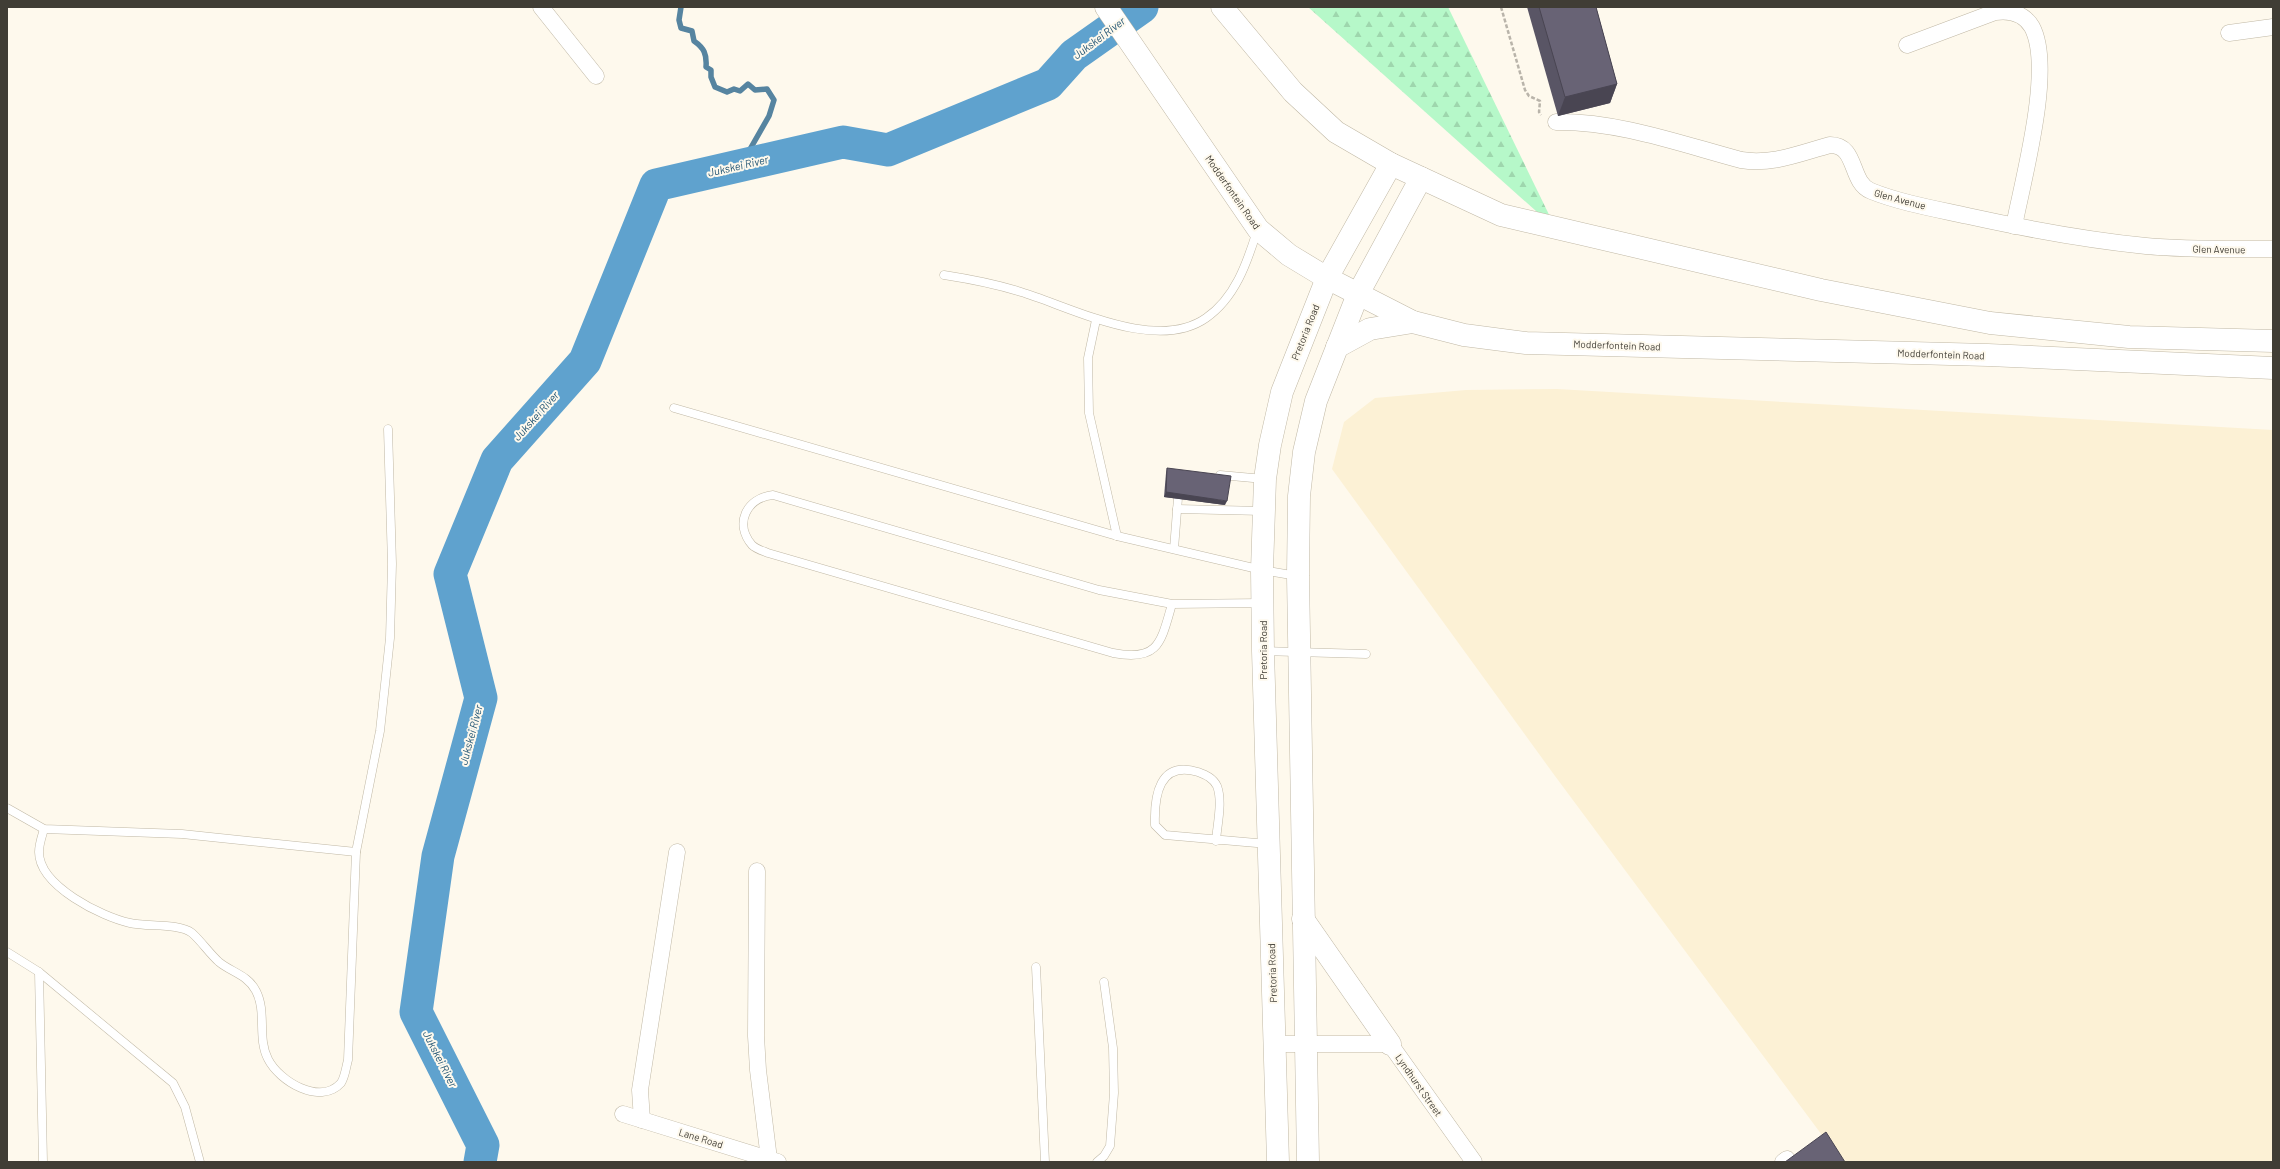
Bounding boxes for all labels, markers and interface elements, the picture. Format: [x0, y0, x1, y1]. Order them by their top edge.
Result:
water label: Jukskei River [1070, 13, 1128, 61]
water label: Jukskei River [706, 152, 771, 179]
street label: Modderfontein Road [1203, 153, 1263, 231]
street label: Glen Avenue [1873, 186, 1927, 212]
street label: Glen Avenue [2192, 243, 2246, 255]
street label: Pretoria Road [1288, 302, 1322, 362]
street label: Modderfontein Road [1573, 337, 1661, 353]
street label: Modderfontein Road [1897, 346, 1985, 362]
water label: Jukskei River [510, 388, 562, 443]
street label: Pretoria Road [1257, 620, 1269, 680]
water label: Jukskei River [456, 702, 485, 766]
street label: Pretoria Road [1265, 943, 1279, 1003]
water label: Jukskei River [421, 1028, 461, 1090]
street label: Lyndhurst Street [1393, 1052, 1445, 1119]
street label: Lane Road [677, 1126, 725, 1150]

